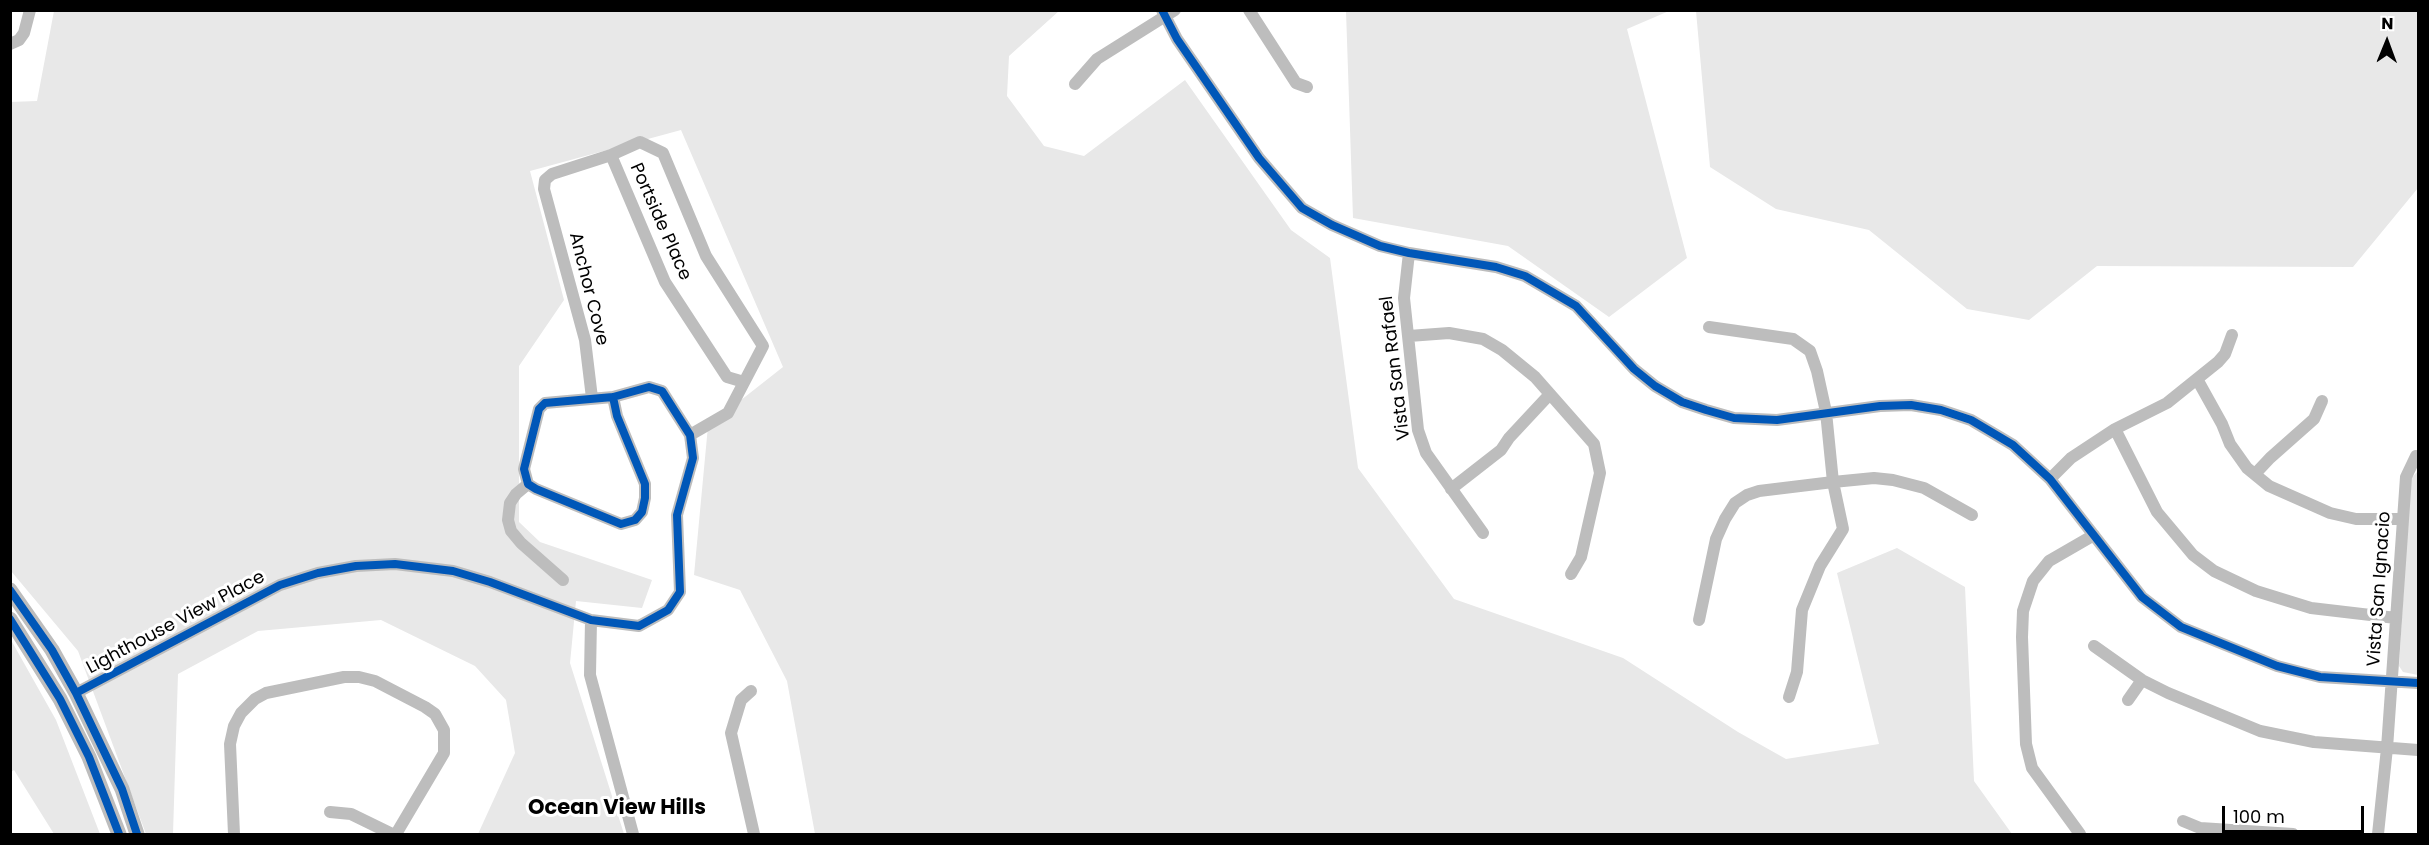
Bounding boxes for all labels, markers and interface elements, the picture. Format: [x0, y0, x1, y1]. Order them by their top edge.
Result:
north arrow [2357, 12, 2417, 72]
text: N [2381, 12, 2394, 35]
street label: Portside Place [624, 160, 696, 284]
street label: Anchor Cove [564, 230, 612, 348]
street label: Vista San Rafael [1376, 295, 1416, 441]
street label: Vista San Ignacio [2364, 511, 2396, 667]
street label: Lighthouse View Place [83, 567, 269, 679]
scale bar [2225, 794, 2368, 832]
district label: Ocean View Hills [528, 796, 706, 822]
text: 100 m [2233, 804, 2285, 829]

